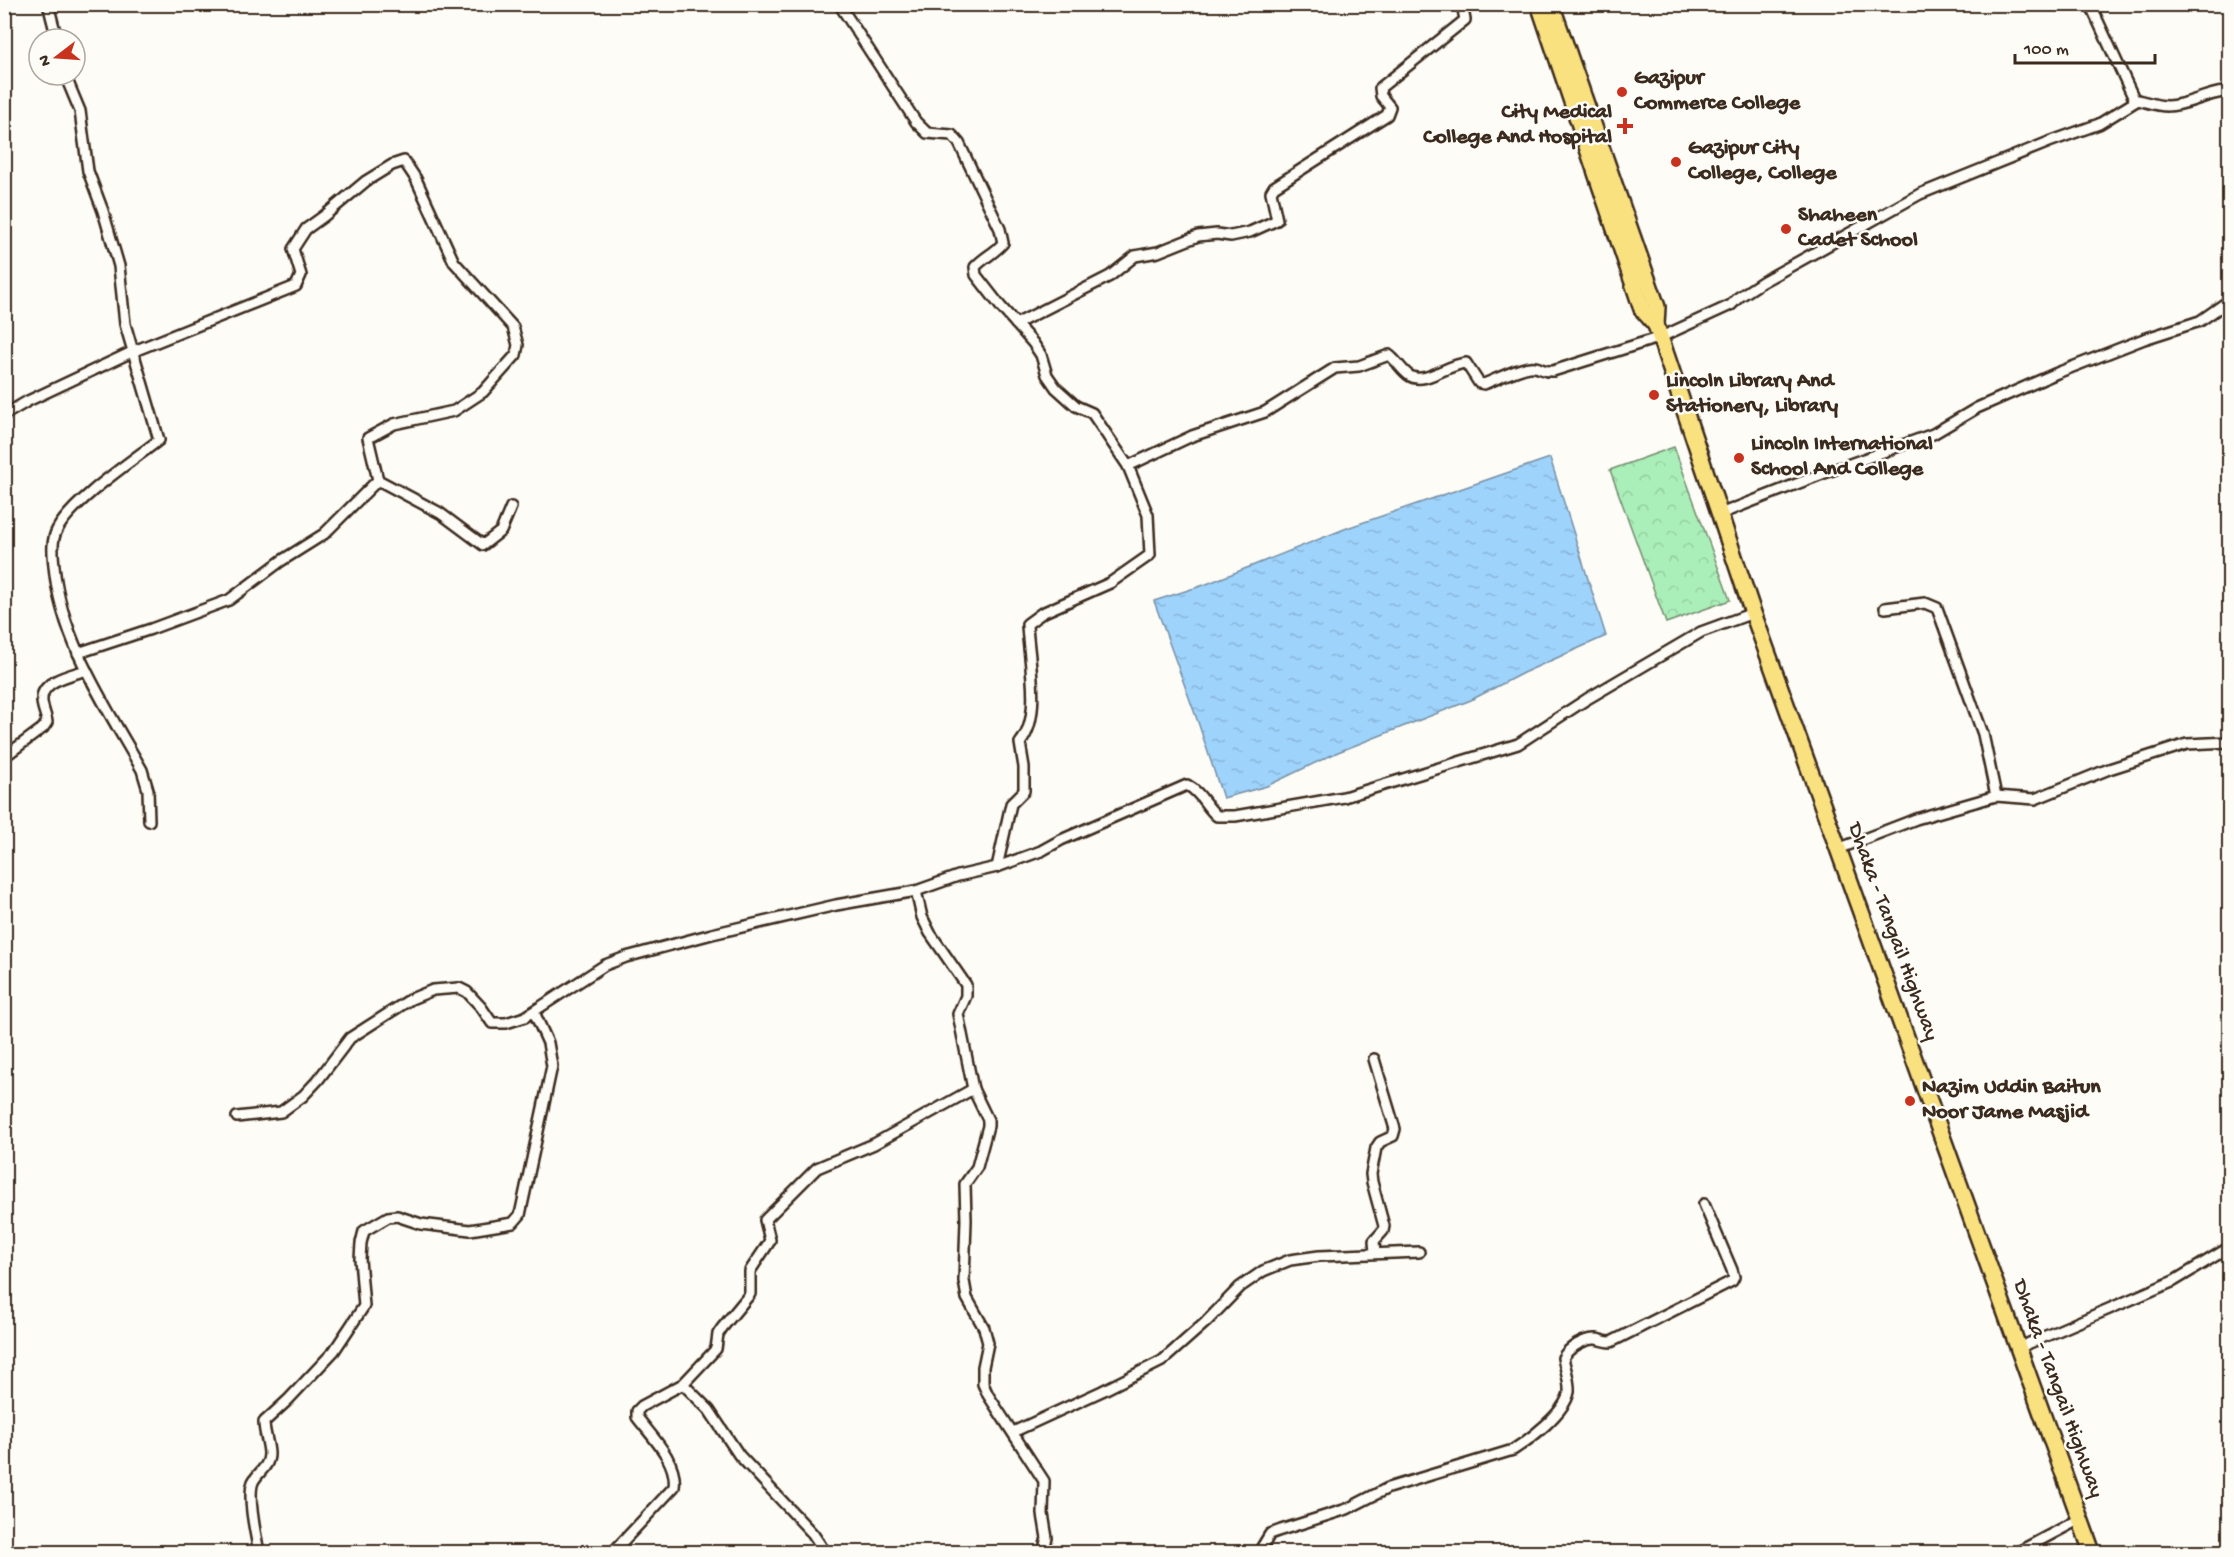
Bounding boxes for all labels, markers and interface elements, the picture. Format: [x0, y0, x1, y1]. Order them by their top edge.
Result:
north arrow [27, 27, 87, 87]
scale bar [2015, 27, 2154, 65]
text: 100 m [2023, 40, 2069, 61]
text: N [35, 52, 57, 68]
place label: Gazipur Commerce College [1633, 66, 1801, 117]
marker: Gazipur Commerce College [1615, 85, 1629, 99]
place label: City Medical College And Hospital [1422, 100, 1612, 151]
marker: City Medical College And Hospital [1616, 117, 1634, 135]
place label: Gazipur City College, College [1687, 136, 1837, 187]
marker: Gazipur City College, College [1669, 155, 1683, 169]
place label: Shaheen Cadet School [1797, 203, 1918, 254]
marker: Shaheen Cadet School [1779, 222, 1793, 236]
place label: Lincoln Library And Stationery, Library [1666, 369, 1838, 420]
marker: Lincoln Library And Stationery, Library [1647, 388, 1661, 402]
place label: Lincoln International School And College [1751, 432, 1933, 483]
marker: Lincoln International School And College [1732, 451, 1746, 465]
street label: Dhaka - Tangail Highway [1840, 818, 1944, 1045]
place label: Nazim Uddin Baitun Noor Jame Masjid [1922, 1075, 2101, 1126]
marker: Nazim Uddin Baitun Noor Jame Masjid [1903, 1094, 1917, 1108]
street label: Dhaka - Tangail Highway [2005, 1275, 2109, 1502]

